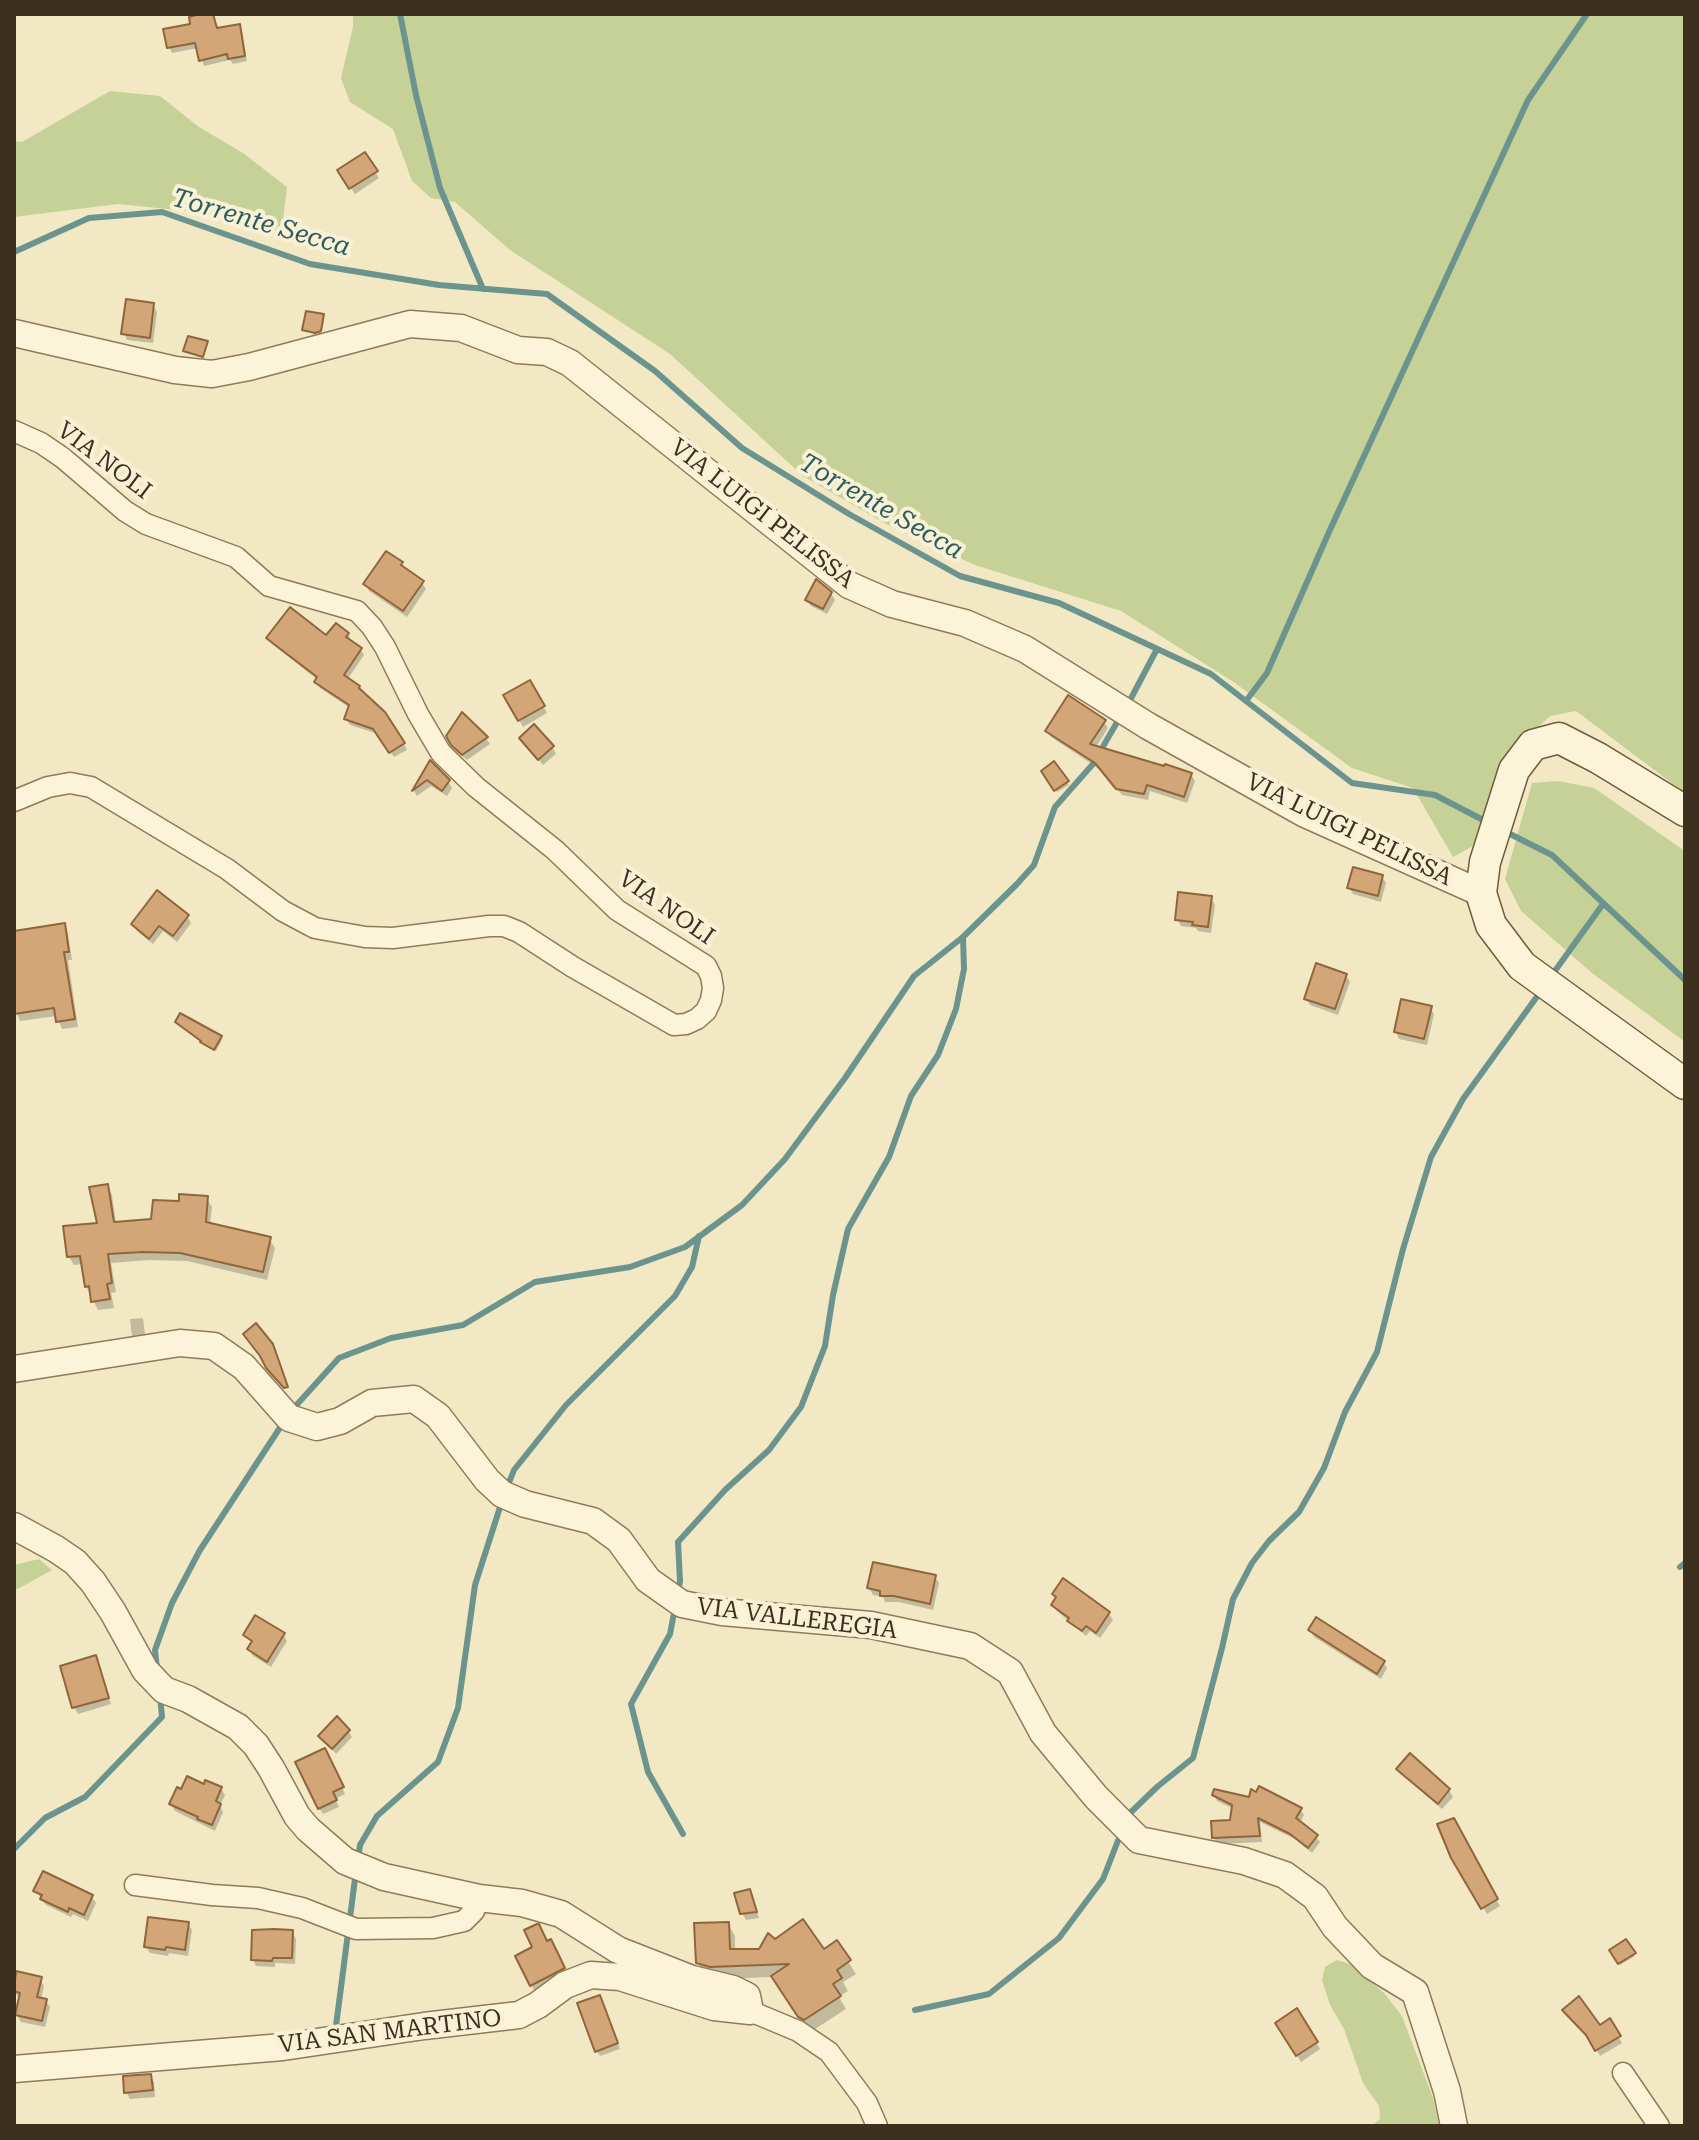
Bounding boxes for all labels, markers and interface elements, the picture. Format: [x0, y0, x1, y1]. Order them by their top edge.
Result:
water label: Torrente Secca [168, 183, 354, 263]
street label: VIA NOLI [51, 416, 157, 506]
street label: VIA LUIGI PELISSA [664, 433, 860, 595]
water label: Torrente Secca [794, 448, 968, 566]
street label: VIA LUIGI PELISSA [1241, 768, 1457, 892]
street label: VIA NOLI [612, 864, 720, 952]
street label: VIA VALLEREGIA [695, 1592, 899, 1646]
street label: VIA SAN MARTINO [277, 2004, 503, 2060]

